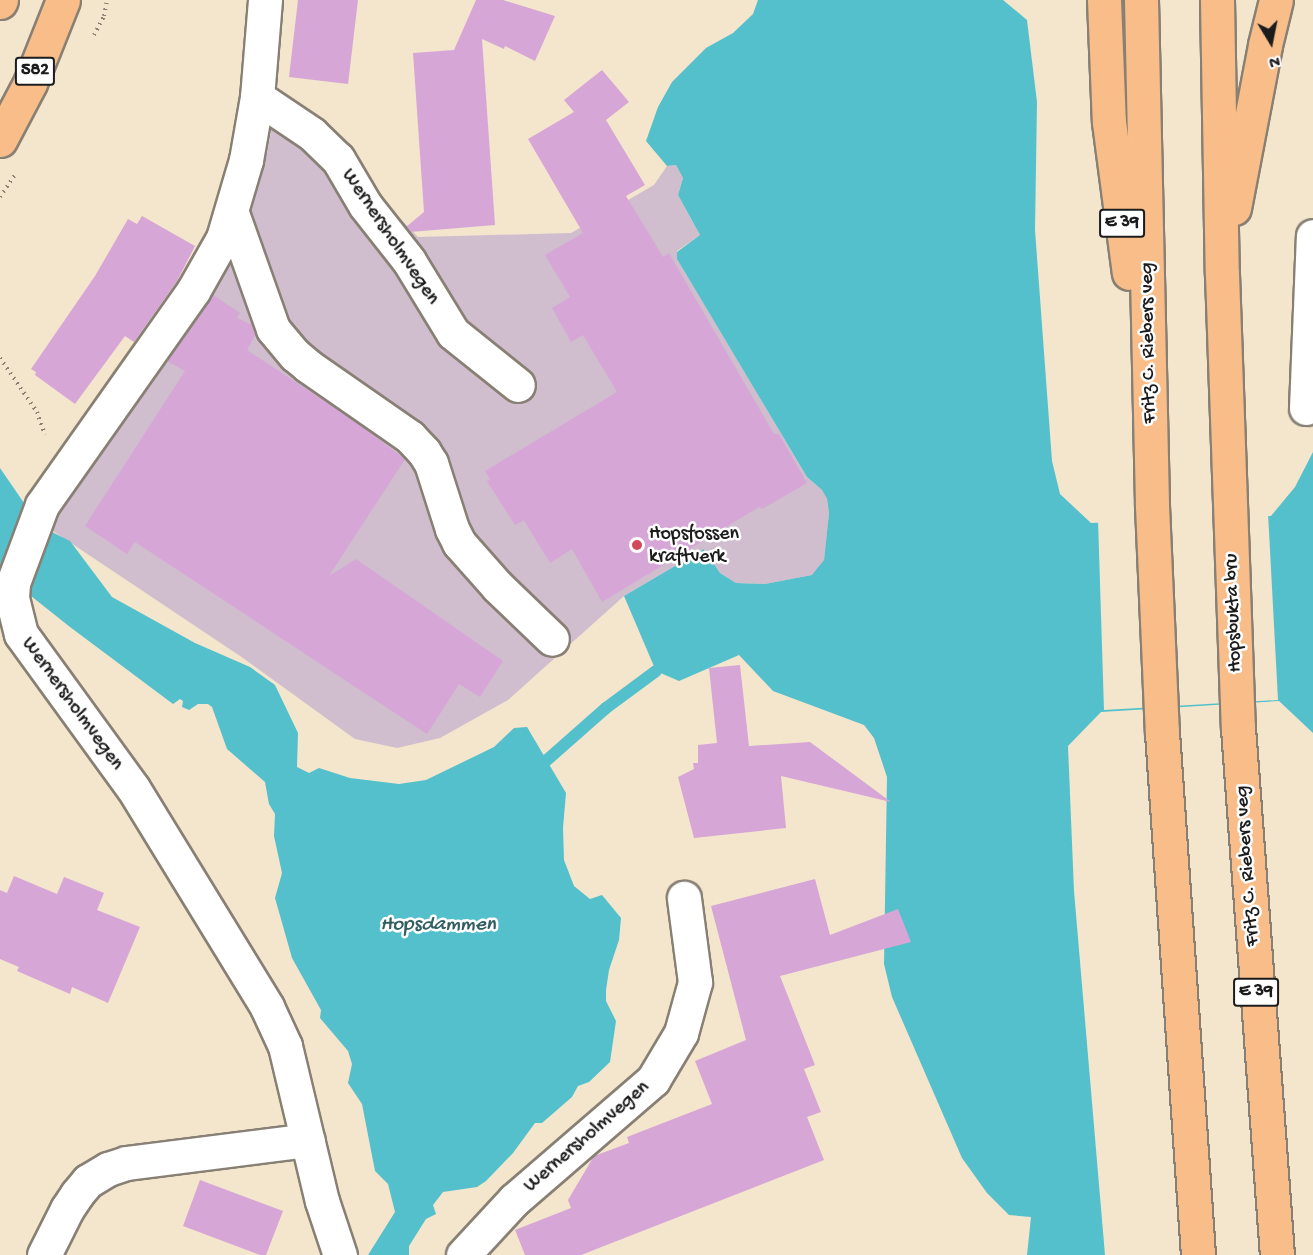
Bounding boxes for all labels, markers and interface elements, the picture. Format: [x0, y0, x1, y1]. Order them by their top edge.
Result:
north arrow [1241, 12, 1301, 72]
text: N [1267, 50, 1281, 70]
road number: 582 [14, 56, 56, 86]
street label: Wernersholmvegen [336, 164, 444, 310]
road number: E 39 [1098, 208, 1146, 238]
street label: Fritz C. Riebers veg [1136, 262, 1162, 424]
place label: Hopsfossen kraftverk [649, 522, 739, 569]
marker: Hopsfossen kraftverk [630, 538, 644, 552]
street label: Hopsbukta bru [1220, 553, 1248, 673]
street label: Wernersholmvegen [16, 633, 128, 775]
street label: Fritz C. Riebers veg [1230, 785, 1266, 947]
water label: Hopsdammen [380, 913, 496, 939]
road number: E 39 [1232, 977, 1280, 1007]
street label: Wernersholmvegen [519, 1076, 655, 1198]

